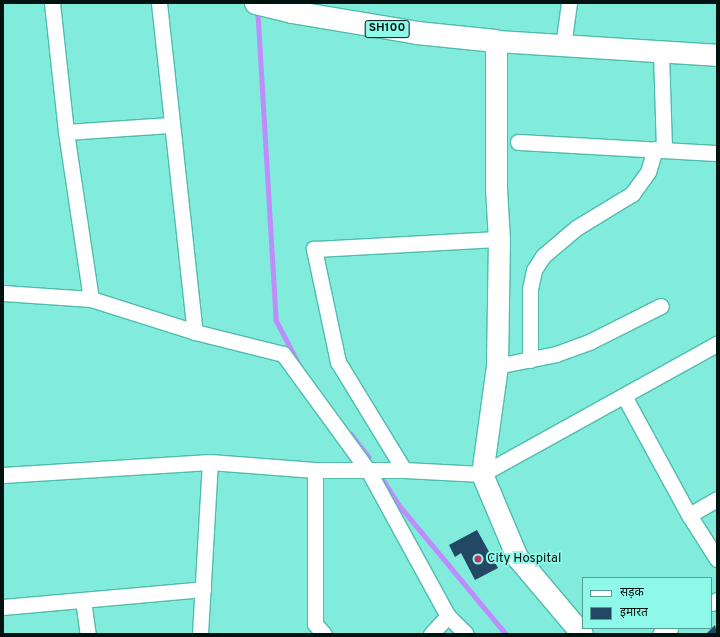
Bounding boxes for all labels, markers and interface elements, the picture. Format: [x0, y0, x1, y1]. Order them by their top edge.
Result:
road number: SH100 [364, 19, 410, 39]
place label: City Hospital [487, 551, 561, 567]
marker: City Hospital [472, 553, 484, 565]
legend [582, 577, 712, 629]
text: सड़क [620, 585, 644, 601]
text: इमारत [620, 605, 648, 621]

